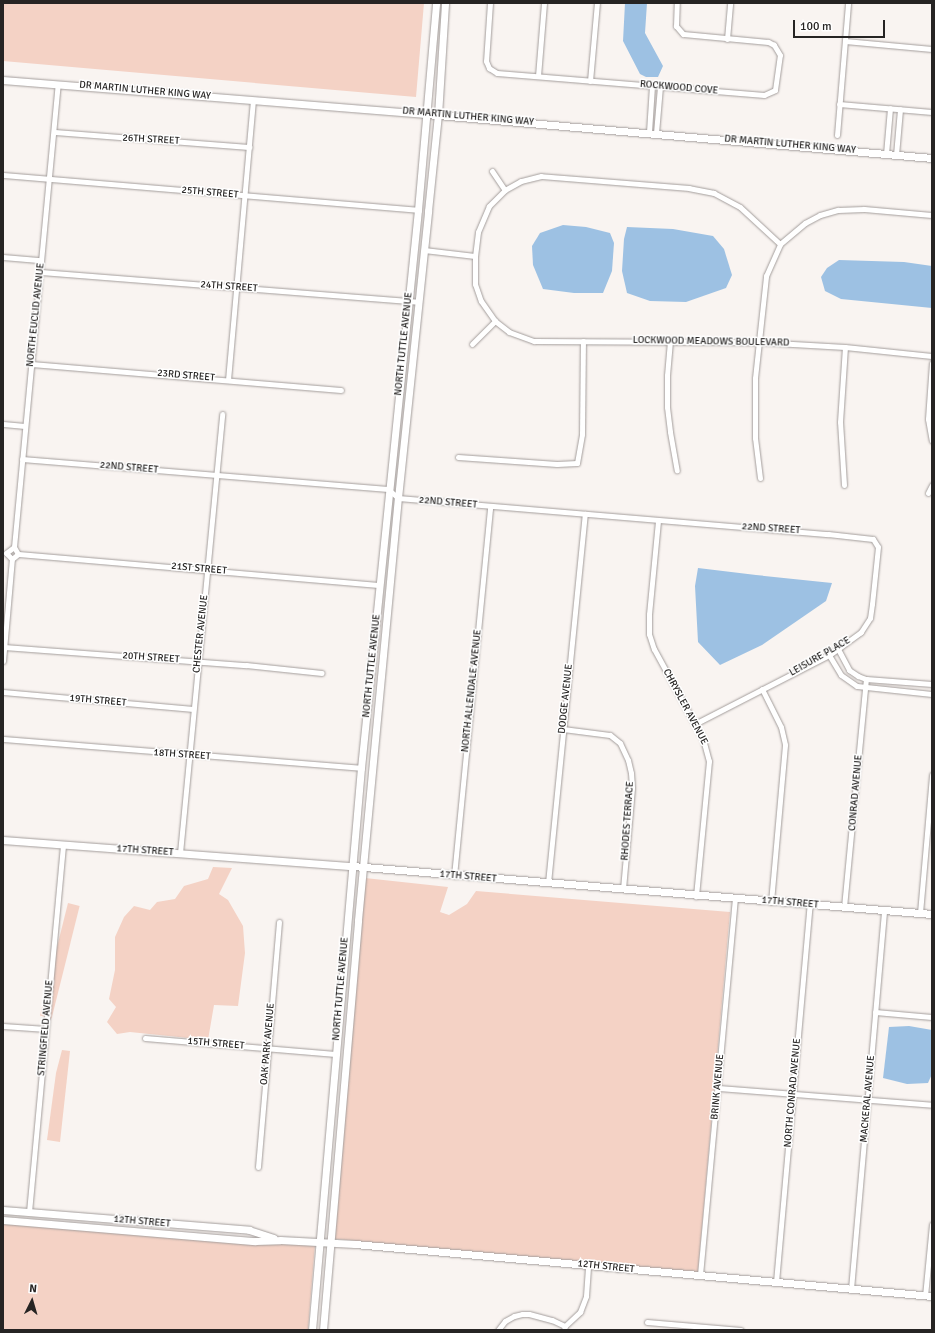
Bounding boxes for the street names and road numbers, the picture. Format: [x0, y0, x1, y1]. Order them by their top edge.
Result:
street label: DR MARTIN LUTHER KING WAY [79, 79, 211, 103]
street label: ROCKWOOD COVE [639, 79, 719, 97]
street label: DR MARTIN LUTHER KING WAY [402, 105, 534, 129]
street label: 26TH STREET [122, 133, 180, 147]
street label: DR MARTIN LUTHER KING WAY [724, 133, 856, 157]
street label: 25TH STREET [181, 185, 239, 201]
street label: NORTH EUCLID AVENUE [25, 263, 47, 367]
street label: 24TH STREET [200, 279, 258, 295]
street label: NORTH TUTTLE AVENUE [393, 292, 415, 396]
street label: LOCKWOOD MEADOWS BOULEVARD [633, 335, 789, 349]
street label: 23RD STREET [157, 367, 215, 385]
street label: 22ND STREET [99, 459, 159, 477]
street label: 22ND STREET [418, 494, 478, 512]
street label: 22ND STREET [741, 521, 801, 537]
street label: 21ST STREET [171, 561, 227, 577]
street label: CHESTER AVENUE [191, 594, 211, 674]
street label: NORTH TUTTLE AVENUE [361, 614, 383, 718]
street label: NORTH ALLENDALE AVENUE [460, 629, 484, 753]
street label: LEISURE PLACE [787, 635, 853, 679]
street label: 20TH STREET [122, 650, 180, 666]
street label: DODGE AVENUE [556, 664, 576, 734]
street label: CHRYSLER AVENUE [660, 667, 710, 747]
street label: 19TH STREET [69, 693, 127, 709]
street label: 18TH STREET [153, 747, 211, 763]
street label: CONRAD AVENUE [847, 754, 865, 832]
street label: RHODES TERRACE [619, 781, 637, 861]
street label: 17TH STREET [116, 843, 174, 859]
street label: 17TH STREET [439, 869, 497, 885]
street label: 17TH STREET [761, 895, 819, 911]
street label: NORTH TUTTLE AVENUE [330, 937, 352, 1041]
street label: STRINGFIELD AVENUE [36, 980, 56, 1076]
street label: OAK PARK AVENUE [258, 1003, 278, 1085]
street label: 15TH STREET [187, 1036, 245, 1052]
street label: NORTH CONRAD AVENUE [782, 1038, 804, 1148]
street label: BRINK AVENUE [709, 1054, 727, 1120]
street label: MACKERAL AVENUE [858, 1055, 878, 1143]
street label: 12TH STREET [113, 1214, 171, 1230]
street label: 12TH STREET [577, 1258, 635, 1276]

